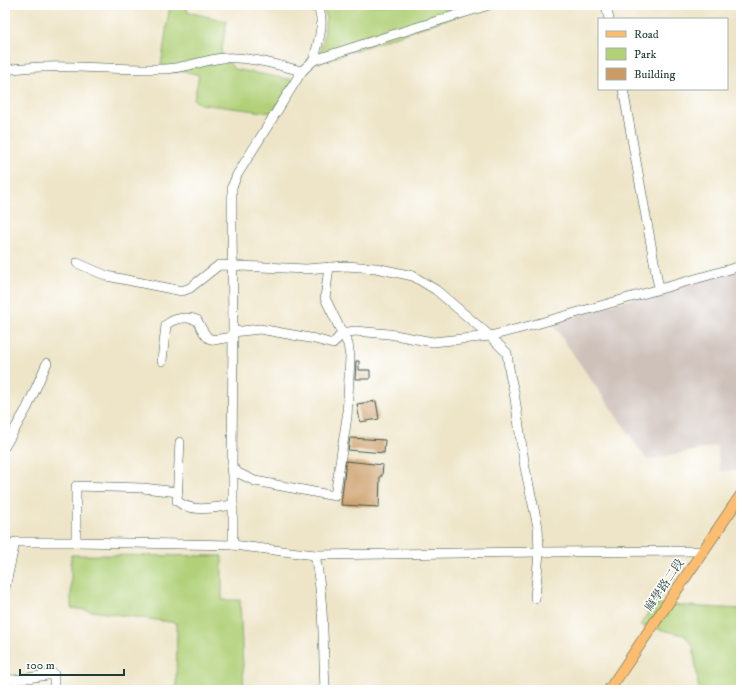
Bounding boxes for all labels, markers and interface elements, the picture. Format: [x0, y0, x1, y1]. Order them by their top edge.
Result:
legend [598, 18, 728, 90]
text: Road [634, 27, 659, 42]
text: Park [634, 47, 656, 62]
text: Building [634, 67, 675, 82]
street label: 麻學路二段 [641, 556, 687, 614]
scale bar [20, 651, 124, 677]
text: 100 m [26, 658, 55, 673]

